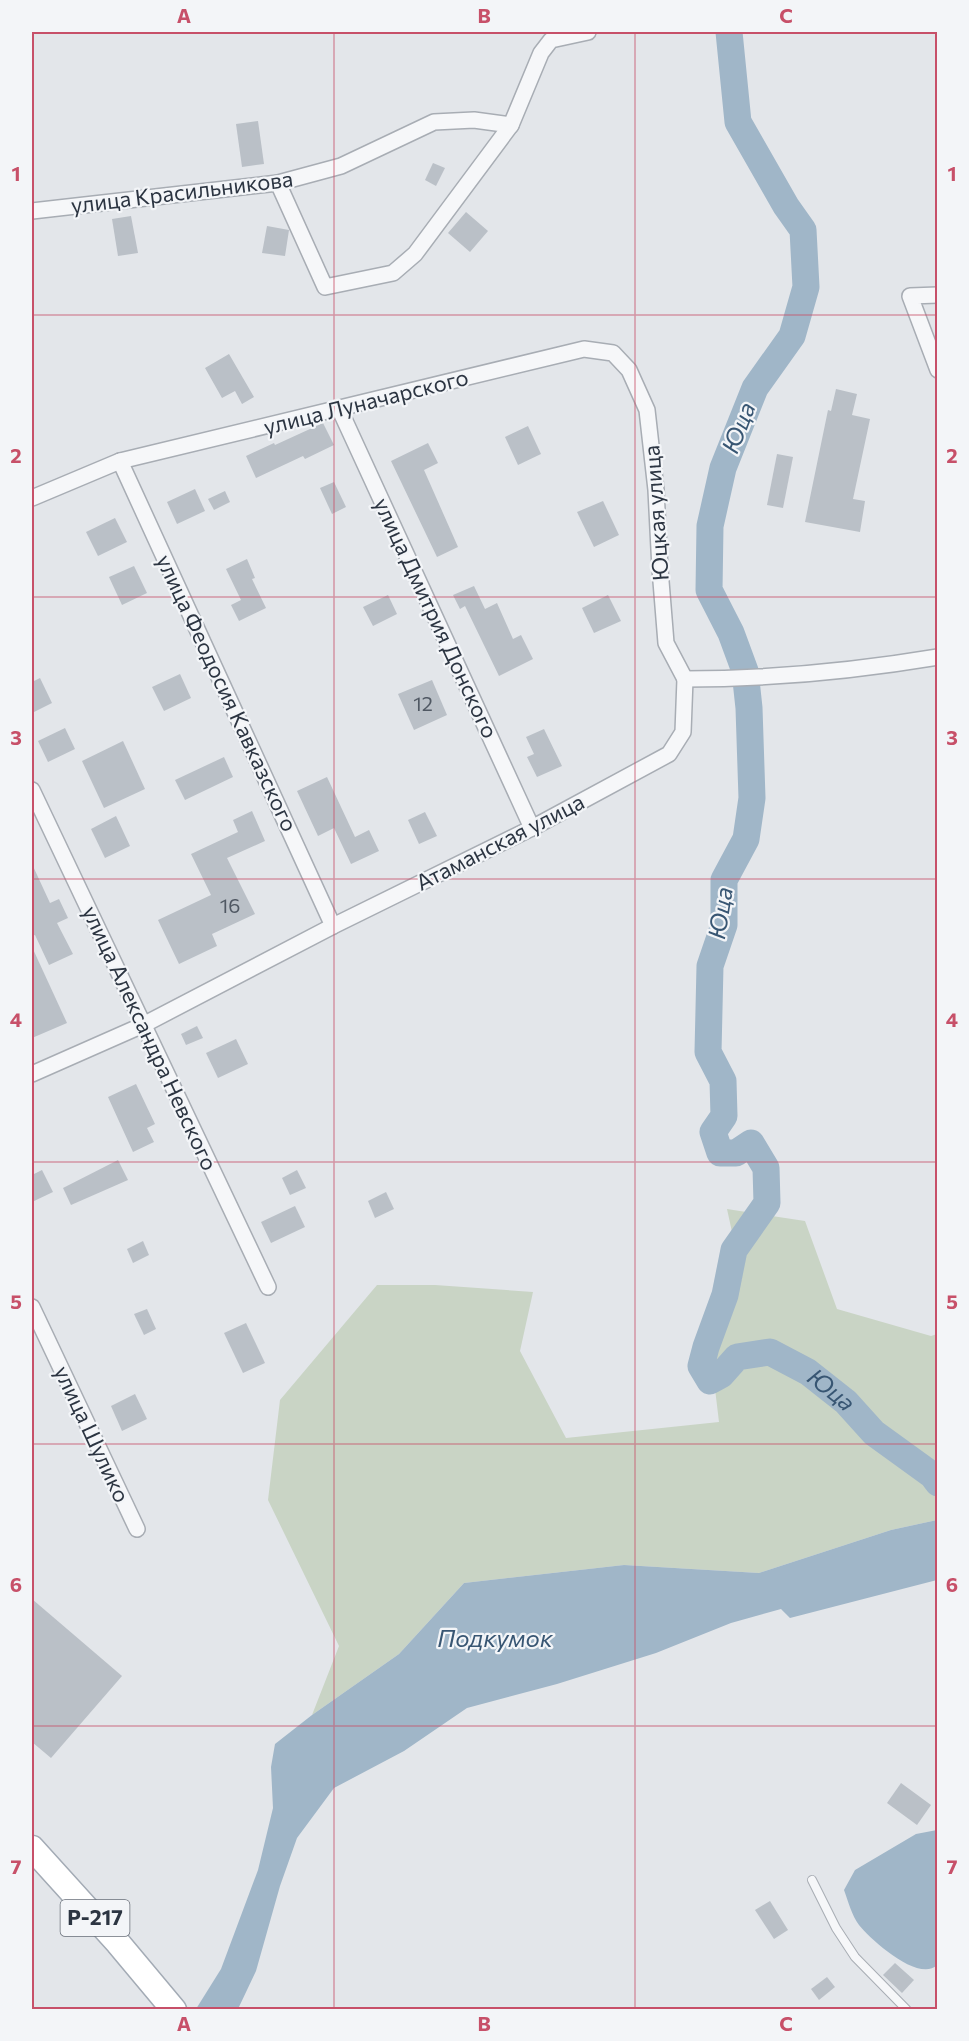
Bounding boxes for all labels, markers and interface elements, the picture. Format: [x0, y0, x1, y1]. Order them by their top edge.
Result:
text: A [177, 3, 191, 27]
text: B [477, 3, 491, 27]
text: C [779, 3, 793, 27]
text: 1 [11, 161, 21, 185]
text: 1 [947, 161, 957, 185]
street label: улица Красильникова [69, 164, 295, 219]
street label: улица Луначарского [261, 363, 471, 440]
water label: Юца [715, 398, 761, 457]
text: 2 [10, 443, 22, 467]
text: 2 [946, 443, 958, 467]
street label: Юцкая улица [637, 444, 674, 582]
street label: улица Дмитрия Донского [369, 493, 504, 742]
street label: улица Феодосия Кавказского [151, 550, 304, 836]
house number: 12 [413, 691, 433, 715]
text: 3 [10, 725, 22, 749]
text: 3 [946, 725, 958, 749]
street label: Атаманская улица [411, 787, 589, 896]
water label: Юца [701, 885, 738, 941]
house number: 16 [220, 893, 240, 917]
street label: улица Александра Невского [77, 901, 224, 1174]
text: 4 [10, 1007, 22, 1031]
text: 4 [946, 1007, 958, 1031]
text: 5 [10, 1289, 22, 1313]
text: 5 [946, 1289, 958, 1313]
street label: улица Шулико [49, 1361, 136, 1506]
water label: Юца [802, 1361, 863, 1416]
text: 6 [10, 1572, 22, 1596]
text: 6 [946, 1572, 958, 1596]
water label: Подкумок [437, 1623, 554, 1652]
text: 7 [11, 1854, 22, 1878]
text: 7 [947, 1854, 958, 1878]
road number: Р-217 [60, 1900, 130, 1936]
text: A [177, 2011, 191, 2035]
text: B [477, 2011, 491, 2035]
text: C [779, 2011, 793, 2035]

